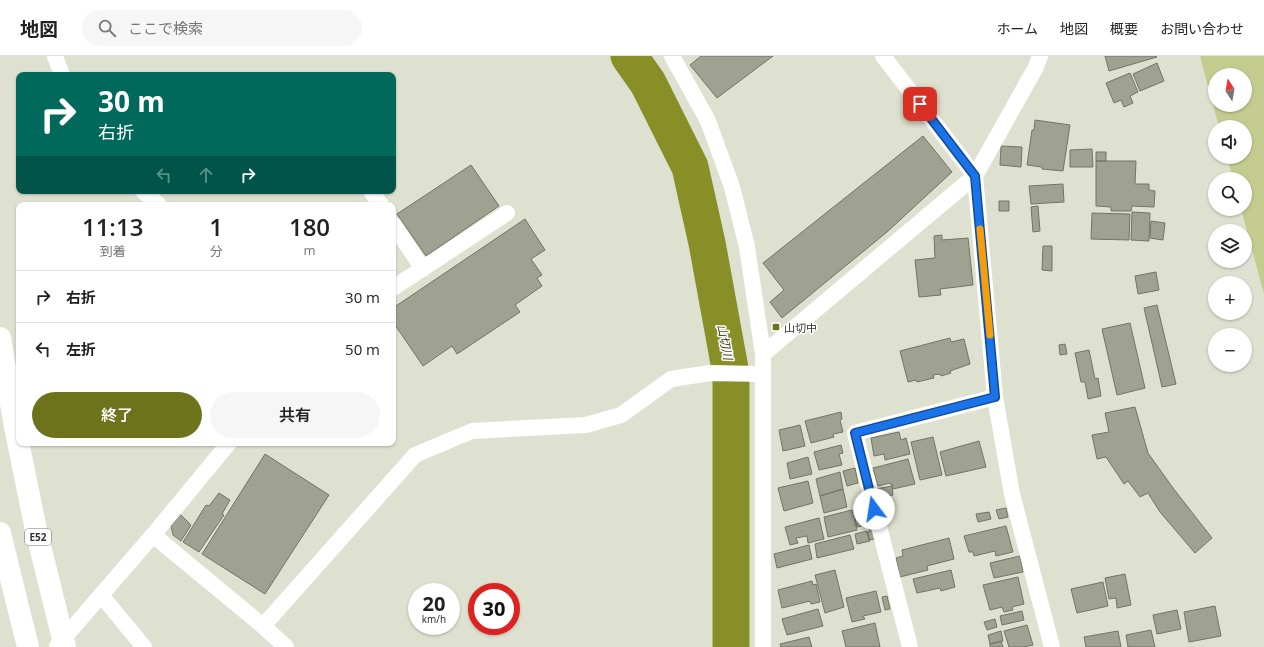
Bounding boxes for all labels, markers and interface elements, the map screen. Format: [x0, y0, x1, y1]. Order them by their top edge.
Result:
search box [82, 10, 362, 46]
text: 地図 [20, 16, 58, 42]
icon: search [96, 17, 118, 39]
text: ここで検索 [128, 18, 203, 38]
text: ホーム [996, 19, 1038, 38]
text: 地図 [1060, 19, 1088, 38]
text: 概要 [1110, 19, 1138, 38]
text: お問い合わせ [1160, 19, 1244, 38]
north arrow [1208, 68, 1252, 112]
map controls [1208, 68, 1252, 372]
text: 30 m [98, 82, 165, 120]
pin [903, 87, 937, 121]
icon: right [32, 88, 84, 140]
icon: arrive [909, 93, 931, 115]
text: 右折 [98, 120, 134, 144]
button: sound [1208, 120, 1252, 164]
icon: left [153, 164, 175, 186]
icon: ahead [195, 164, 217, 186]
icon: right [237, 164, 259, 186]
button: search [1208, 172, 1252, 216]
text: 11:13 [82, 210, 143, 243]
text: 1 [209, 210, 223, 243]
text: 180 [289, 210, 330, 243]
button: layers [1208, 224, 1252, 268]
text: m [303, 241, 316, 259]
text: 到着 [100, 242, 126, 260]
text: 分 [210, 242, 223, 260]
button: + [1208, 276, 1252, 320]
icon: right [32, 286, 54, 308]
text: 右折 [66, 287, 96, 307]
text: 30 m [345, 287, 380, 307]
place label: 山切中 [784, 320, 817, 335]
marker: 山切中 [771, 322, 781, 332]
water label: 山切川 [713, 323, 737, 363]
button: − [1208, 328, 1252, 372]
icon: left [32, 338, 54, 360]
text: 左折 [66, 339, 96, 359]
text: 50 m [345, 339, 380, 359]
button: 終了 [32, 392, 202, 438]
button: 共有 [210, 392, 380, 438]
position arrow [853, 488, 895, 530]
road number: E52 [25, 529, 51, 545]
speed limit sign: 30 [468, 583, 520, 635]
text: 20 [423, 590, 445, 617]
text: km/h [422, 612, 446, 626]

